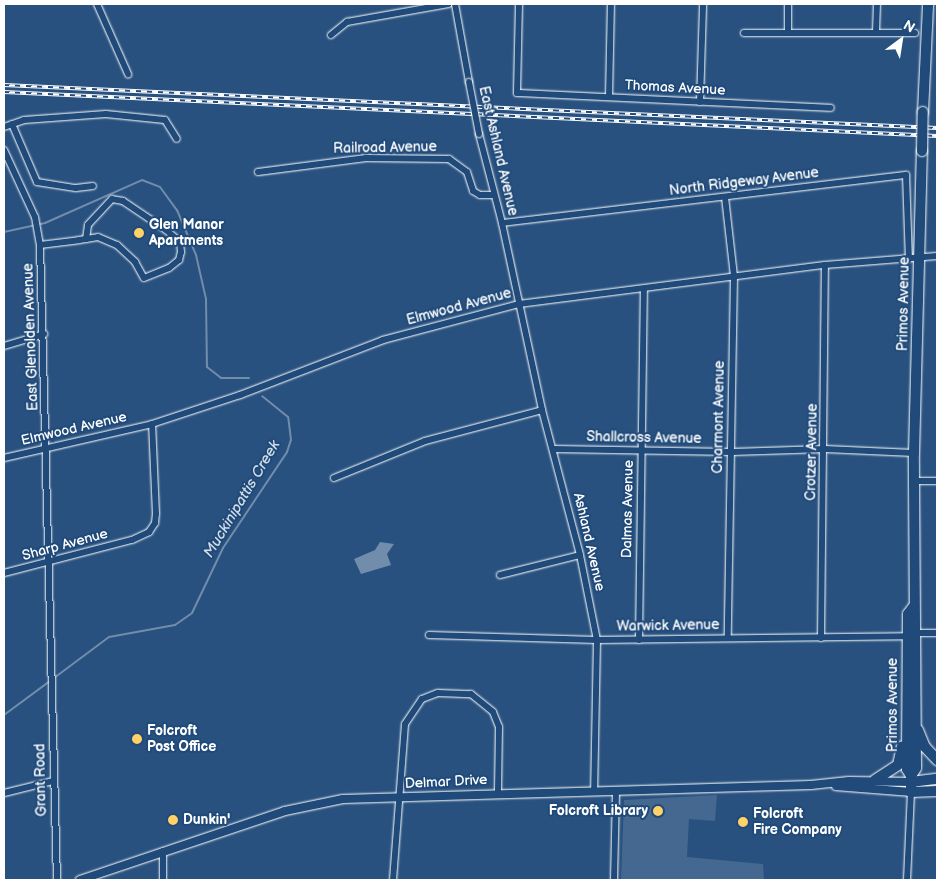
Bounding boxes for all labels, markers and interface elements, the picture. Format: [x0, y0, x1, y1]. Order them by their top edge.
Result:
north arrow [876, 15, 926, 65]
text: N [900, 17, 918, 37]
street label: Thomas Avenue [624, 77, 726, 99]
street label: East Ashland Avenue [475, 85, 521, 217]
street label: Railroad Avenue [333, 139, 437, 157]
street label: North Ridgeway Avenue [668, 164, 820, 200]
place label: Glen Manor Apartments [149, 217, 224, 250]
marker: Glen Manor Apartments [133, 227, 145, 239]
street label: Primos Avenue [895, 257, 913, 351]
street label: East Glenolden Avenue [20, 263, 42, 411]
street label: Elmwood Avenue [405, 285, 513, 329]
street label: Charmont Avenue [710, 360, 728, 474]
street label: Crotzer Avenue [803, 403, 821, 501]
street label: Elmwood Avenue [20, 409, 128, 449]
street label: Shallcross Avenue [586, 429, 702, 447]
water label: Muckinipattis Creek [200, 437, 284, 561]
street label: Dalmas Avenue [619, 460, 637, 558]
street label: Ashland Avenue [570, 491, 608, 593]
street label: Sharp Avenue [20, 525, 110, 565]
street label: Warwick Avenue [617, 617, 719, 635]
street label: Primos Avenue [885, 658, 901, 752]
place label: Folcroft Post Office [147, 723, 216, 756]
marker: Folcroft Post Office [131, 733, 143, 745]
street label: Grant Road [32, 743, 50, 817]
street label: Delmar Drive [404, 771, 488, 793]
place label: Folcroft Library [549, 803, 648, 819]
marker: Folcroft Library [652, 805, 664, 817]
place label: Folcroft Fire Company [753, 806, 842, 839]
place label: Dunkin' [183, 812, 230, 828]
marker: Dunkin' [167, 814, 179, 826]
marker: Folcroft Fire Company [737, 816, 749, 828]

